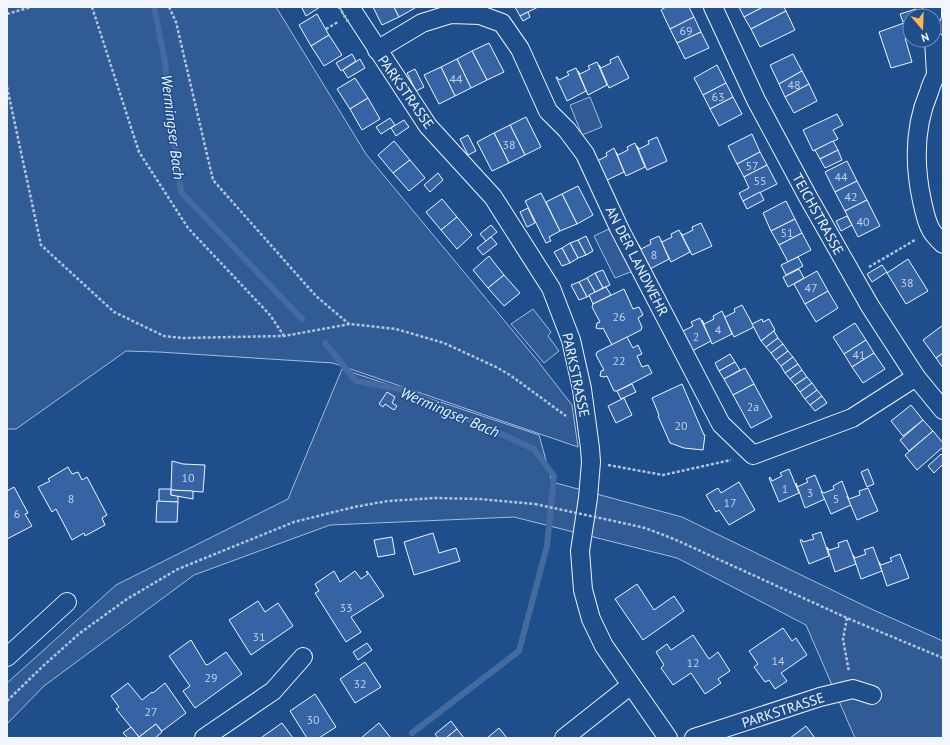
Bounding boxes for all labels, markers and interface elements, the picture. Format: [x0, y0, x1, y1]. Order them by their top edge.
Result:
north arrow [902, 8, 942, 48]
house number: 69 [679, 23, 693, 38]
text: N [920, 30, 931, 45]
street label: PARKSTRASSE [374, 52, 438, 132]
house number: 44 [449, 71, 463, 86]
water label: Wermingser Bach [157, 73, 189, 181]
house number: 48 [787, 77, 801, 92]
house number: 63 [711, 89, 725, 104]
house number: 38 [502, 137, 516, 152]
house number: 57 [745, 158, 759, 173]
house number: 44 [834, 169, 848, 184]
street label: TEICHSTRASSE [788, 170, 848, 258]
house number: 55 [753, 173, 767, 188]
house number: 42 [844, 189, 858, 204]
street label: AN DER LANDWEHR [602, 203, 672, 319]
house number: 40 [856, 214, 870, 229]
house number: 51 [780, 225, 794, 240]
house number: 8 [651, 247, 657, 262]
house number: 38 [900, 275, 914, 290]
house number: 47 [804, 280, 818, 295]
house number: 26 [612, 309, 626, 324]
house number: 4 [715, 322, 722, 337]
house number: 2 [693, 329, 699, 344]
street label: PARKSTRASSE [558, 331, 594, 419]
house number: 41 [852, 347, 866, 362]
house number: 22 [612, 353, 626, 368]
water label: Wermingser Bach [398, 383, 502, 441]
house number: 2a [747, 399, 759, 414]
house number: 20 [674, 418, 688, 433]
house number: 10 [181, 470, 195, 485]
house number: 1 [782, 481, 788, 496]
house number: 3 [807, 485, 813, 500]
house number: 8 [68, 491, 74, 506]
house number: 5 [833, 491, 839, 506]
house number: 17 [723, 495, 737, 510]
house number: 6 [14, 506, 20, 521]
house number: 33 [339, 600, 353, 615]
house number: 31 [252, 629, 266, 644]
house number: 14 [771, 653, 785, 668]
house number: 12 [686, 655, 700, 670]
house number: 29 [204, 670, 218, 685]
house number: 32 [353, 676, 367, 691]
street label: PARKSTRASSE [739, 688, 827, 732]
house number: 27 [144, 704, 158, 719]
house number: 30 [306, 712, 320, 727]

